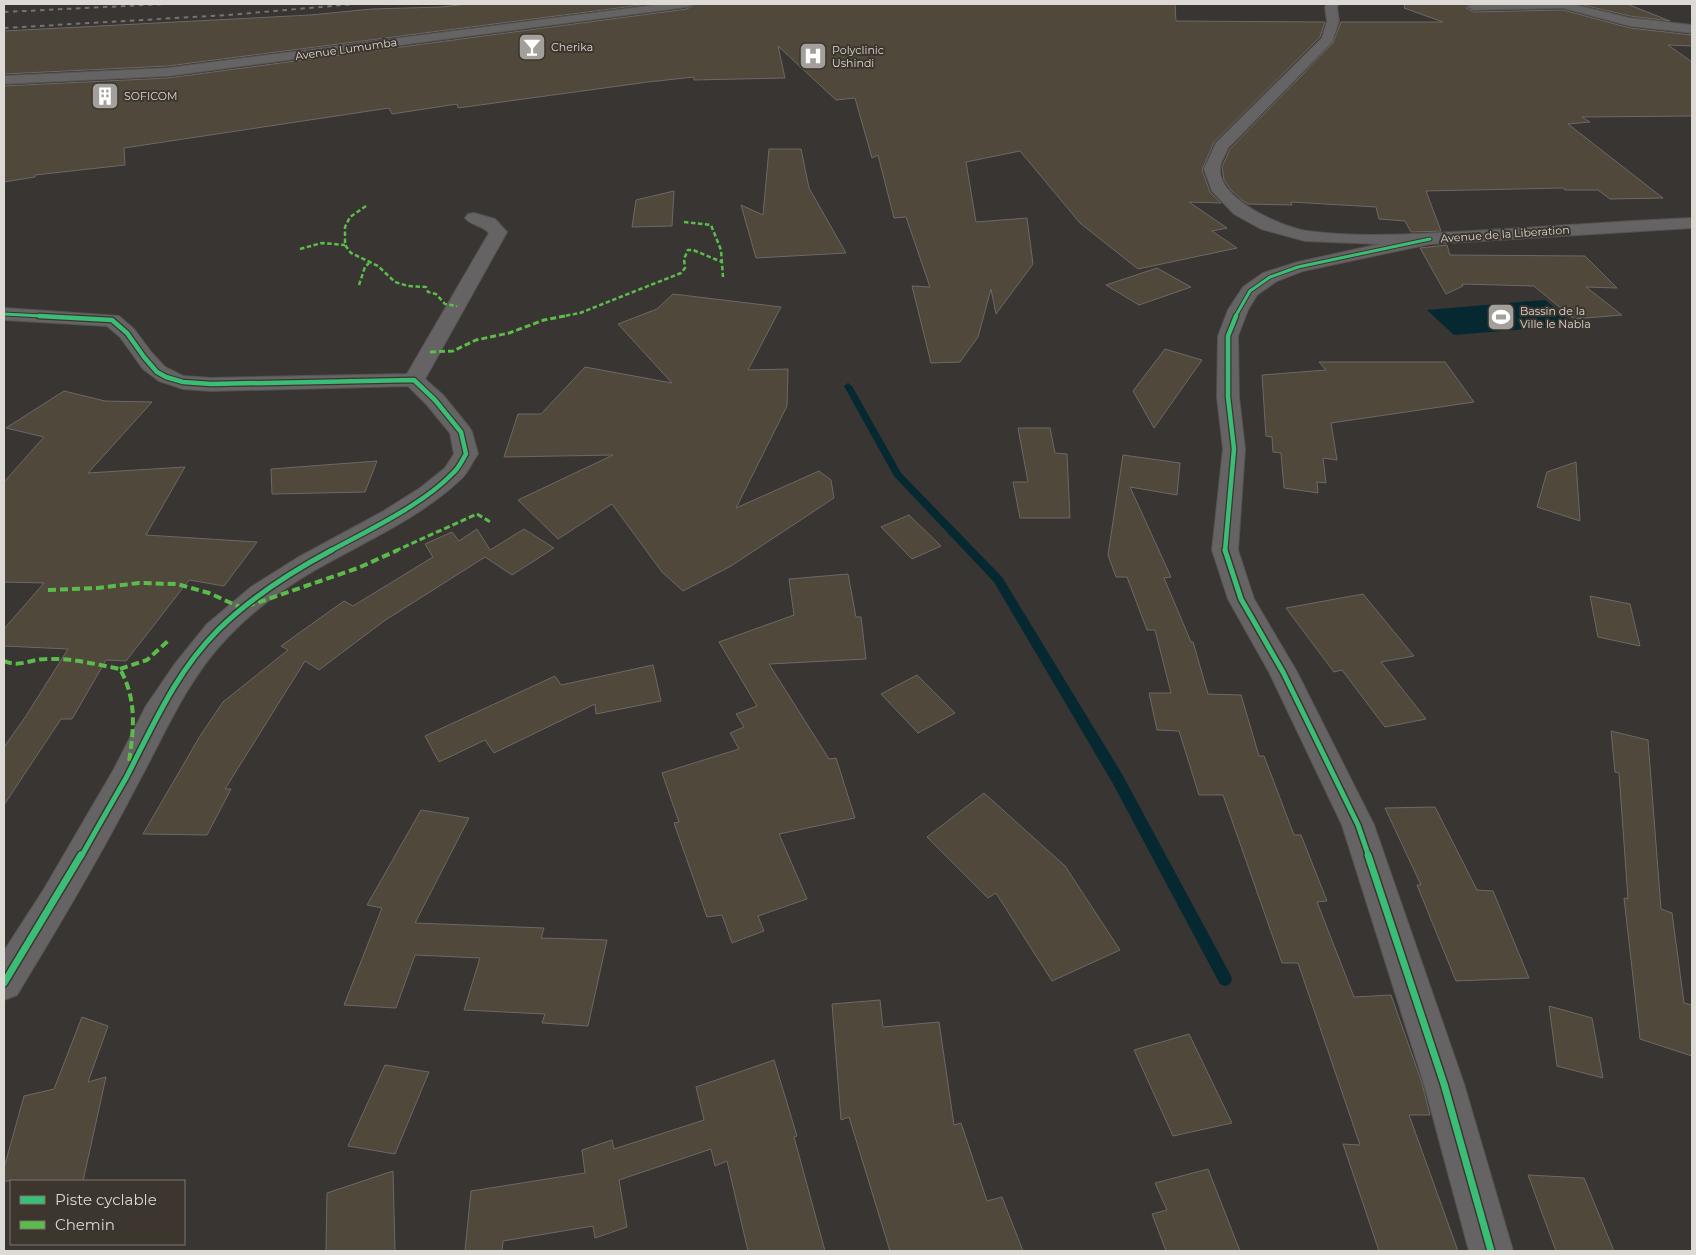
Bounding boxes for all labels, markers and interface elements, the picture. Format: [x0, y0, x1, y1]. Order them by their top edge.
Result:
bar icon: Cherika [517, 32, 547, 62]
street label: Avenue Lumumba [294, 35, 398, 63]
place label: Cherika [551, 40, 593, 54]
hospital icon: Polyclinic Ushindi [798, 41, 828, 71]
place label: Polyclinic Ushindi [832, 43, 884, 70]
building icon: SOFICOM [90, 81, 120, 111]
place label: SOFICOM [124, 89, 177, 103]
street label: Avenue de la Liberation [1440, 223, 1570, 245]
sports icon: Bassin de la Ville le Nabla [1486, 302, 1516, 332]
place label: Bassin de la Ville le Nabla [1520, 304, 1591, 331]
legend [10, 1180, 185, 1245]
text: Piste cyclable [55, 1190, 157, 1209]
text: Chemin [55, 1215, 115, 1234]

